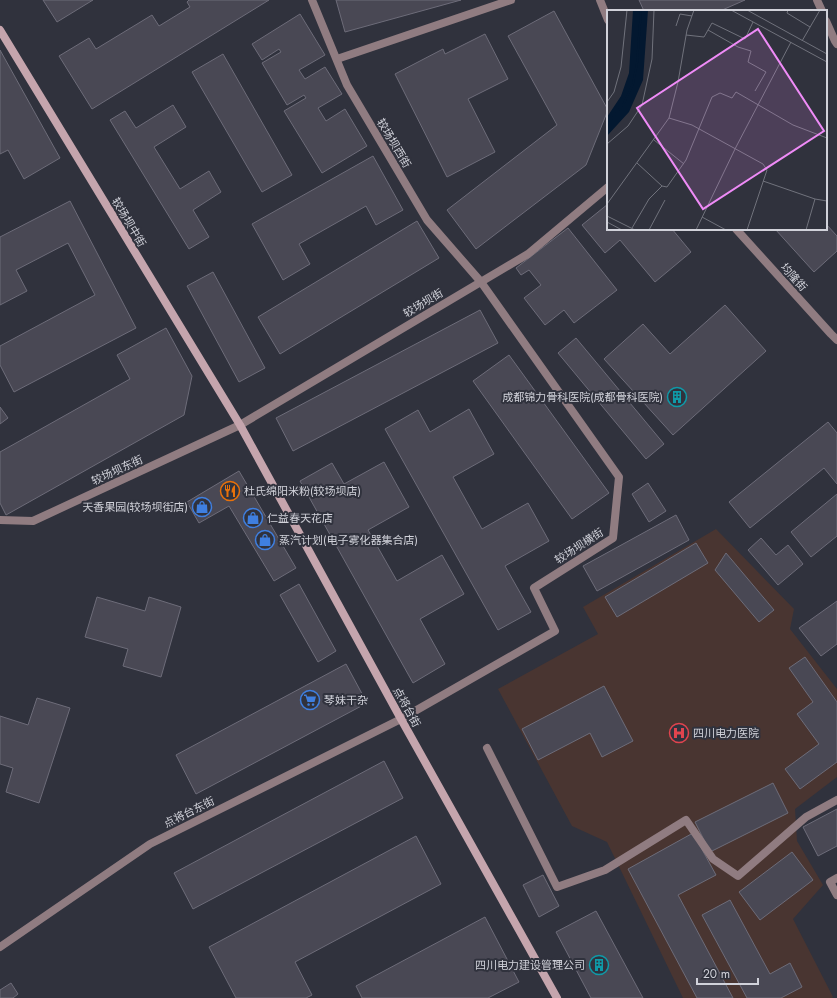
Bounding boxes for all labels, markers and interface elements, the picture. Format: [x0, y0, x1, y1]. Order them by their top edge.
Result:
inset map [607, 10, 827, 230]
street label: 较场坝西街 [373, 115, 415, 171]
street label: 较场坝中街 [108, 194, 150, 250]
street label: 均隆街 [777, 259, 811, 295]
street label: 较场坝街 [400, 285, 446, 321]
building icon: 成都锦力骨科医院(成都骨科医院) [666, 386, 688, 408]
place label: 成都锦力骨科医院(成都骨科医院) [502, 389, 663, 405]
street label: 较场坝东街 [89, 451, 145, 489]
restaurant icon: 杜氏绵阳米粉(较场坝店) [219, 480, 241, 502]
place label: 杜氏绵阳米粉(较场坝店) [244, 483, 361, 499]
shop icon: 天香果园(较场坝街店) [191, 496, 213, 518]
place label: 天香果园(较场坝街店) [82, 499, 188, 515]
shop icon: 仁益春天花店 [242, 507, 264, 529]
place label: 仁益春天花店 [267, 510, 333, 526]
street label: 较场坝横街 [552, 524, 606, 568]
shop icon: 蒸汽计划(电子雾化器集合店) [254, 529, 276, 551]
place label: 蒸汽计划(电子雾化器集合店) [279, 532, 418, 548]
street label: 点将台街 [389, 684, 425, 730]
supermarket icon: 琴妹干杂 [299, 689, 321, 711]
place label: 琴妹干杂 [324, 692, 368, 708]
hospital icon: 四川电力医院 [668, 722, 690, 744]
place label: 四川电力医院 [693, 725, 759, 741]
street label: 点将台东街 [161, 793, 217, 831]
building icon: 四川电力建设管理公司 [588, 954, 610, 976]
place label: 四川电力建设管理公司 [475, 957, 585, 973]
scale bar [697, 960, 758, 986]
text: 20 m [703, 965, 730, 983]

